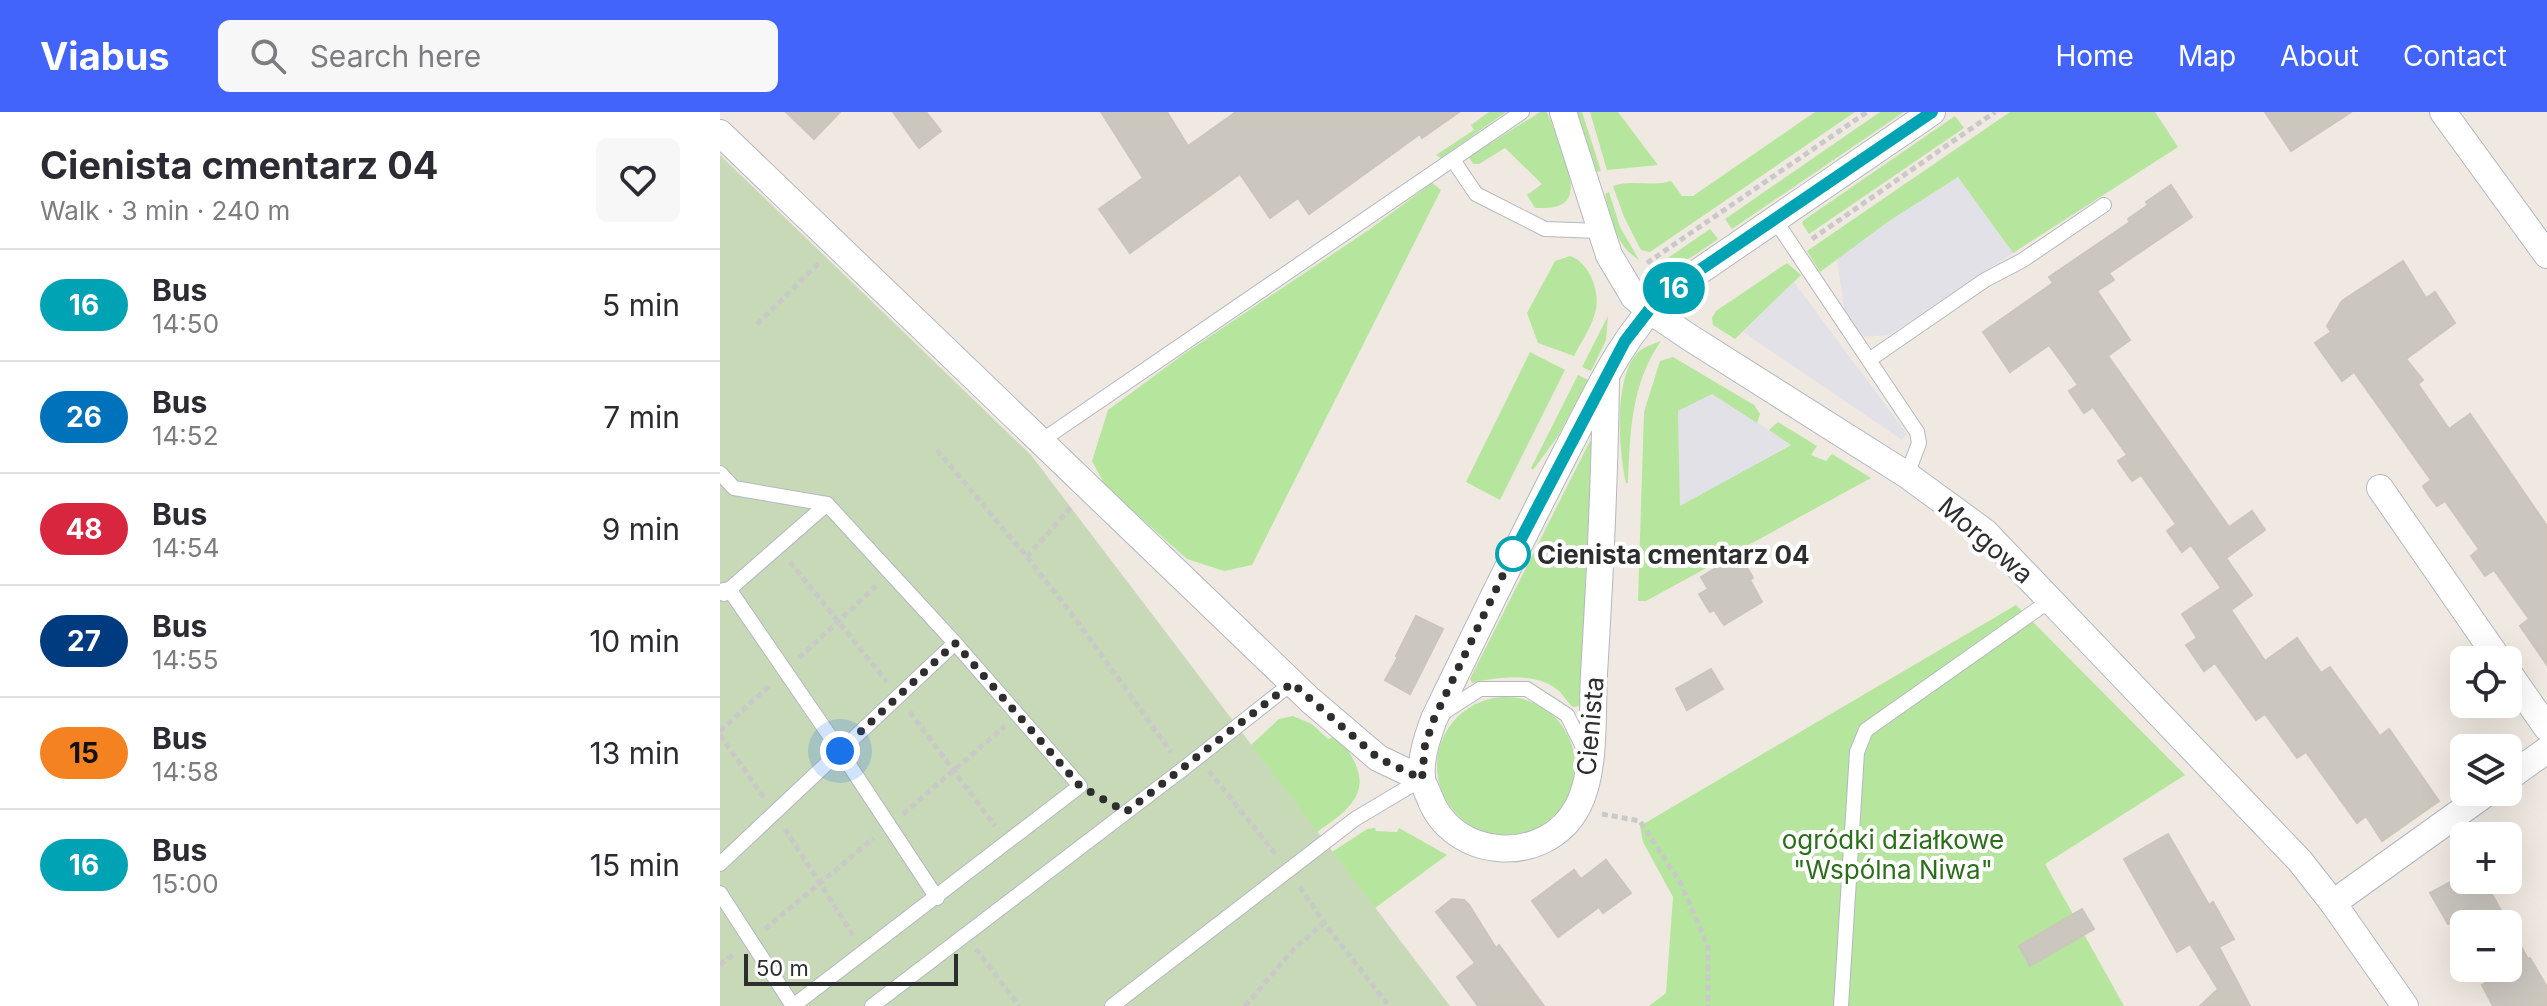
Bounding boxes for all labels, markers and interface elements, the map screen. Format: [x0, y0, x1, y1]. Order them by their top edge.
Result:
search box [218, 20, 778, 92]
text: Viabus [40, 33, 170, 79]
icon: search [246, 34, 290, 78]
text: Search here [310, 38, 481, 74]
text: Home [2055, 39, 2134, 73]
text: Map [2178, 39, 2236, 73]
text: About [2280, 39, 2359, 73]
text: Contact [2403, 39, 2507, 73]
button: heart [596, 138, 680, 222]
text: Cienista cmentarz 04 [40, 142, 439, 188]
text: Walk · 3 min · 240 m [40, 195, 290, 226]
line badge: 16 [1638, 262, 1710, 314]
text: 16 [1659, 271, 1689, 305]
text: Bus [152, 272, 207, 308]
text: 5 min [602, 287, 680, 323]
text: 16 [69, 288, 99, 322]
text: 14:50 [152, 308, 219, 339]
text: Bus [152, 384, 207, 420]
text: 7 min [603, 399, 680, 435]
text: 26 [66, 400, 102, 434]
text: 14:52 [152, 420, 219, 451]
street label: Morgowa [1932, 490, 2040, 590]
text: Bus [152, 496, 207, 532]
text: 9 min [602, 511, 680, 547]
text: 48 [65, 512, 103, 546]
text: 14:54 [152, 532, 219, 563]
marker: Cienista cmentarz 04 [1496, 537, 1530, 571]
place label: Cienista cmentarz 04 [1537, 539, 1810, 570]
text: Bus [152, 608, 207, 644]
text: 10 min [589, 623, 680, 659]
text: 27 [67, 624, 101, 658]
text: 14:55 [152, 644, 218, 675]
map controls [2450, 646, 2522, 982]
button: locate [2450, 646, 2522, 718]
street label: Cienista [1570, 675, 1610, 777]
text: Bus [152, 720, 207, 756]
your location [820, 731, 860, 771]
button: layers [2450, 734, 2522, 806]
text: 13 min [590, 735, 680, 771]
text: 15 [69, 736, 99, 770]
text: 14:58 [152, 756, 219, 787]
button: + [2450, 822, 2522, 894]
park label: ogródki działkowe "Wspólna Niwa" [1782, 824, 2004, 885]
text: Bus [152, 832, 207, 868]
text: 15 min [590, 847, 680, 883]
text: 16 [69, 848, 99, 882]
text: 15:00 [152, 868, 219, 899]
button: − [2450, 910, 2522, 982]
scale bar [744, 950, 958, 986]
text: 50 m [756, 955, 809, 981]

